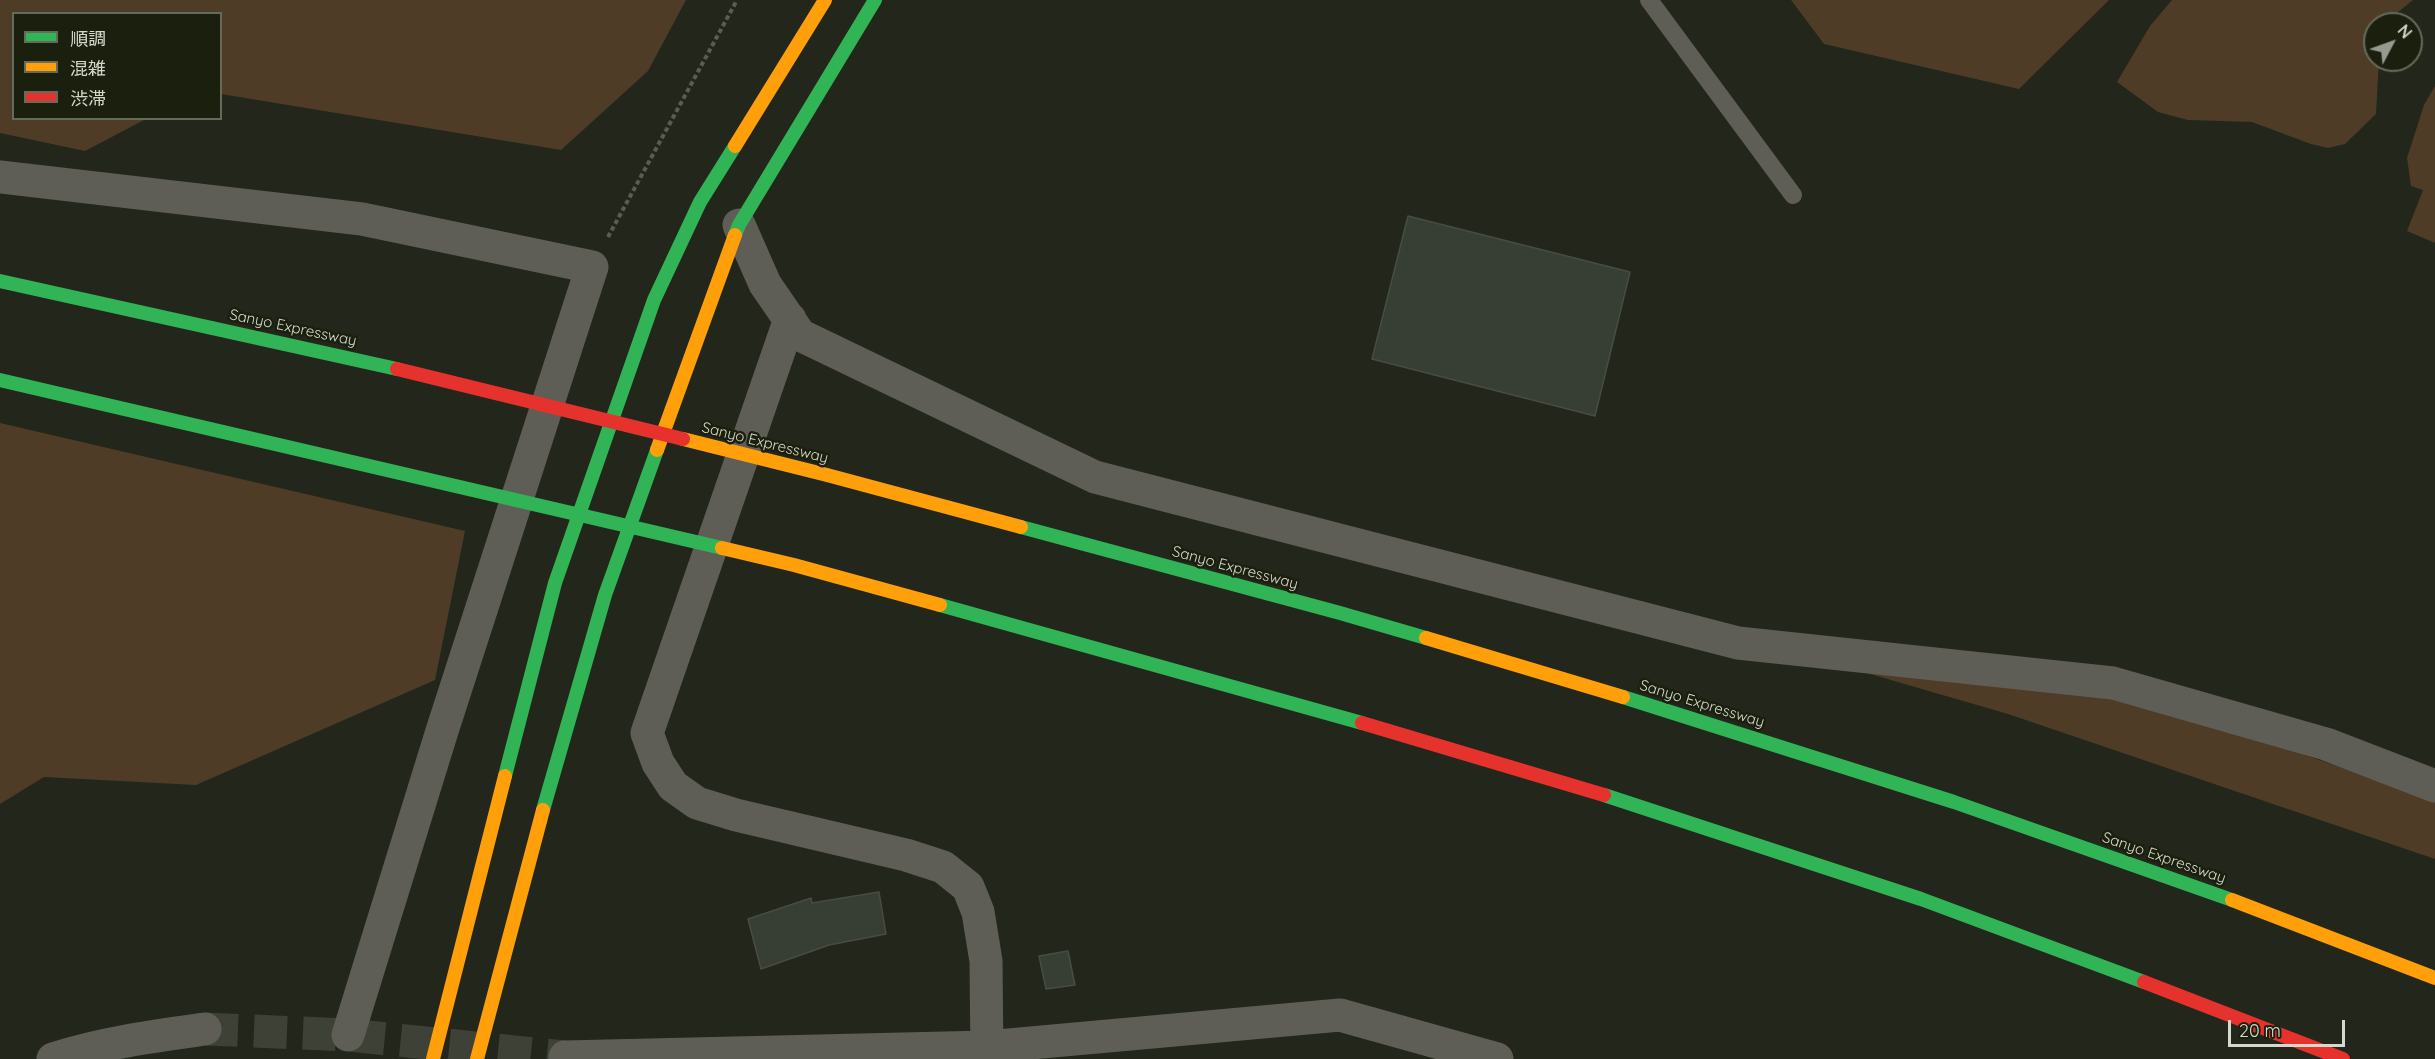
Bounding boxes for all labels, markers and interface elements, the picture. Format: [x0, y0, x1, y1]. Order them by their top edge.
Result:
legend [12, 12, 222, 120]
north arrow [2363, 12, 2423, 72]
text: N [2394, 20, 2416, 42]
text: 順調 [70, 27, 106, 50]
text: 混雑 [70, 57, 106, 80]
text: 渋滞 [70, 87, 106, 110]
street label: Sanyo Expressway [228, 306, 358, 350]
street label: Sanyo Expressway [700, 419, 830, 467]
street label: Sanyo Expressway [1170, 543, 1300, 593]
street label: Sanyo Expressway [1637, 676, 1767, 732]
street label: Sanyo Expressway [2100, 828, 2228, 888]
scale bar [2231, 1008, 2348, 1046]
text: 20 m [2239, 1019, 2281, 1042]

